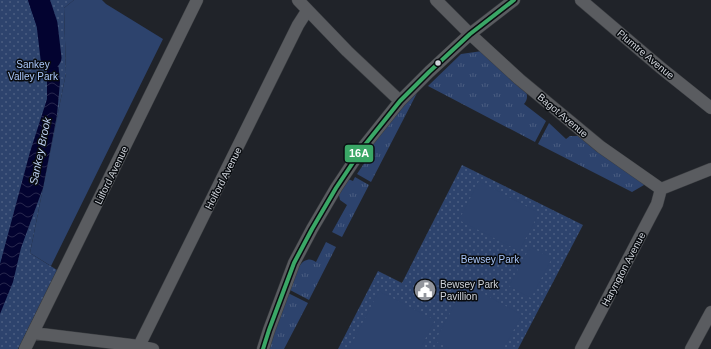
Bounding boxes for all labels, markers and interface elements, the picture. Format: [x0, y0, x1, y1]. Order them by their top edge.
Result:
street label: Plumtre Avenue [615, 28, 677, 82]
unlabelled marker [433, 58, 443, 68]
park label: Sankey Valley Park [8, 59, 59, 82]
street label: Bagot Avenue [535, 91, 590, 140]
water label: Sankey Brook [27, 116, 53, 186]
street label: Lilford Avenue [93, 144, 130, 206]
line badge: 16A [344, 144, 374, 163]
street label: Holford Avenue [203, 145, 244, 211]
text: 16A [349, 147, 369, 159]
street label: Haryngton Avenue [599, 230, 648, 308]
park label: Bewsey Park [461, 254, 520, 265]
public building icon: Bewsey Park Pavillion [412, 277, 438, 303]
place label: Bewsey Park Pavillion [440, 279, 499, 302]

